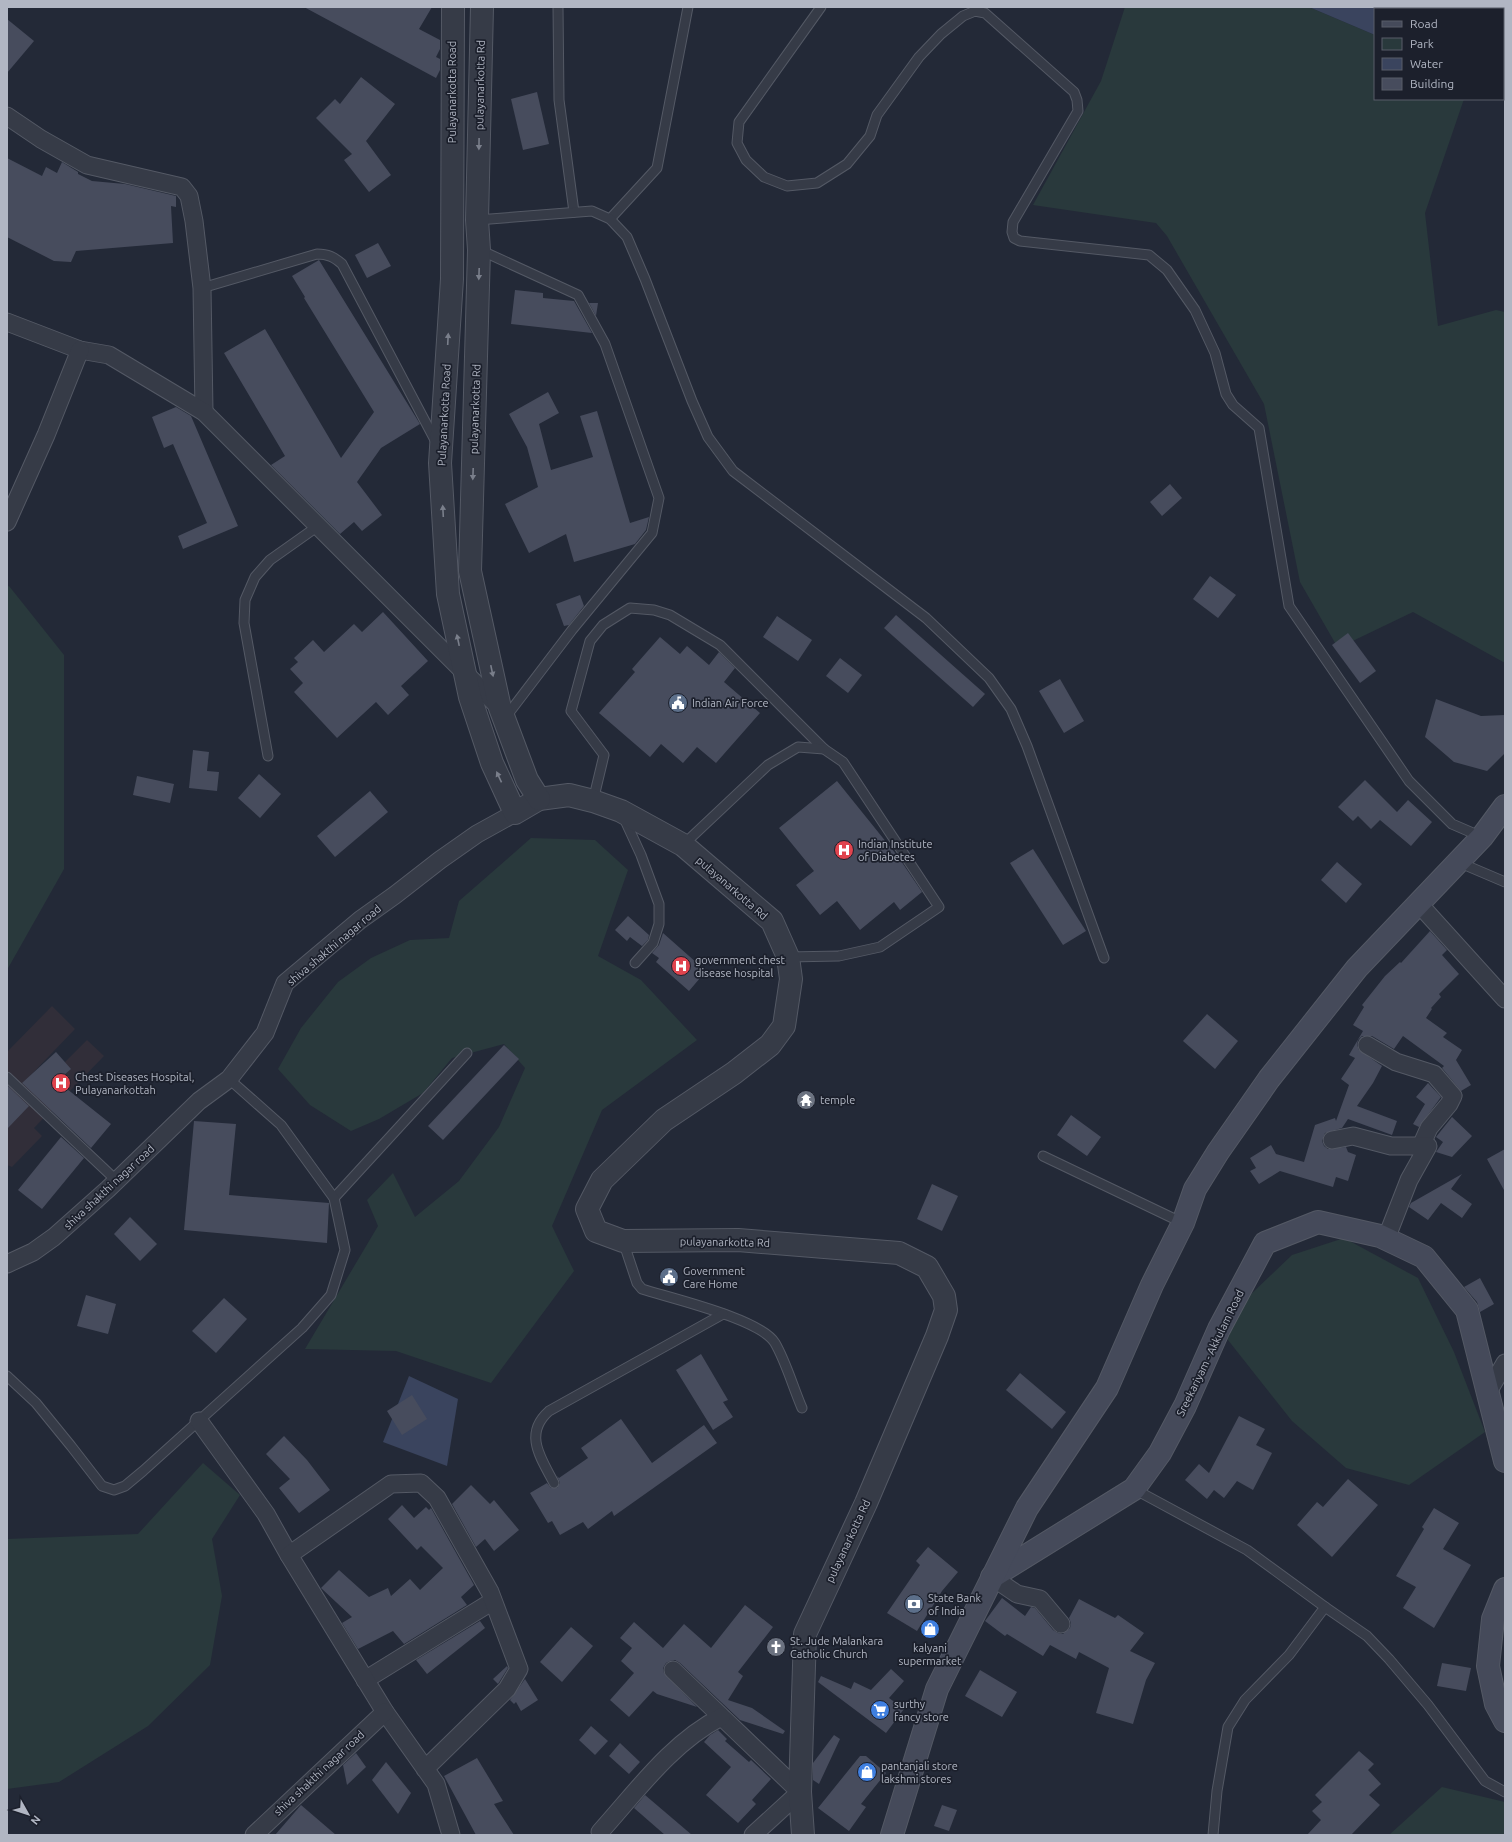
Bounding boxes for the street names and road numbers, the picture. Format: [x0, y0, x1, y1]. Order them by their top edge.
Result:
street label: pulayanarkotta Rd [473, 40, 487, 130]
street label: Pulayanarkotta Road [446, 41, 458, 143]
street label: Pulayanarkotta Road [435, 364, 453, 466]
street label: pulayanarkotta Rd [467, 364, 483, 454]
street label: pulayanarkotta Rd [694, 854, 770, 922]
street label: shiva shakthi nagar road [285, 902, 383, 988]
street label: shiva shakthi nagar road [62, 1142, 156, 1232]
street label: pulayanarkotta Rd [680, 1235, 770, 1249]
street label: Sreekariyam - Akkulam Road [1174, 1288, 1246, 1418]
street label: pulayanarkotta Rd [824, 1498, 872, 1584]
street label: shiva shakthi nagar road [272, 1728, 366, 1818]

